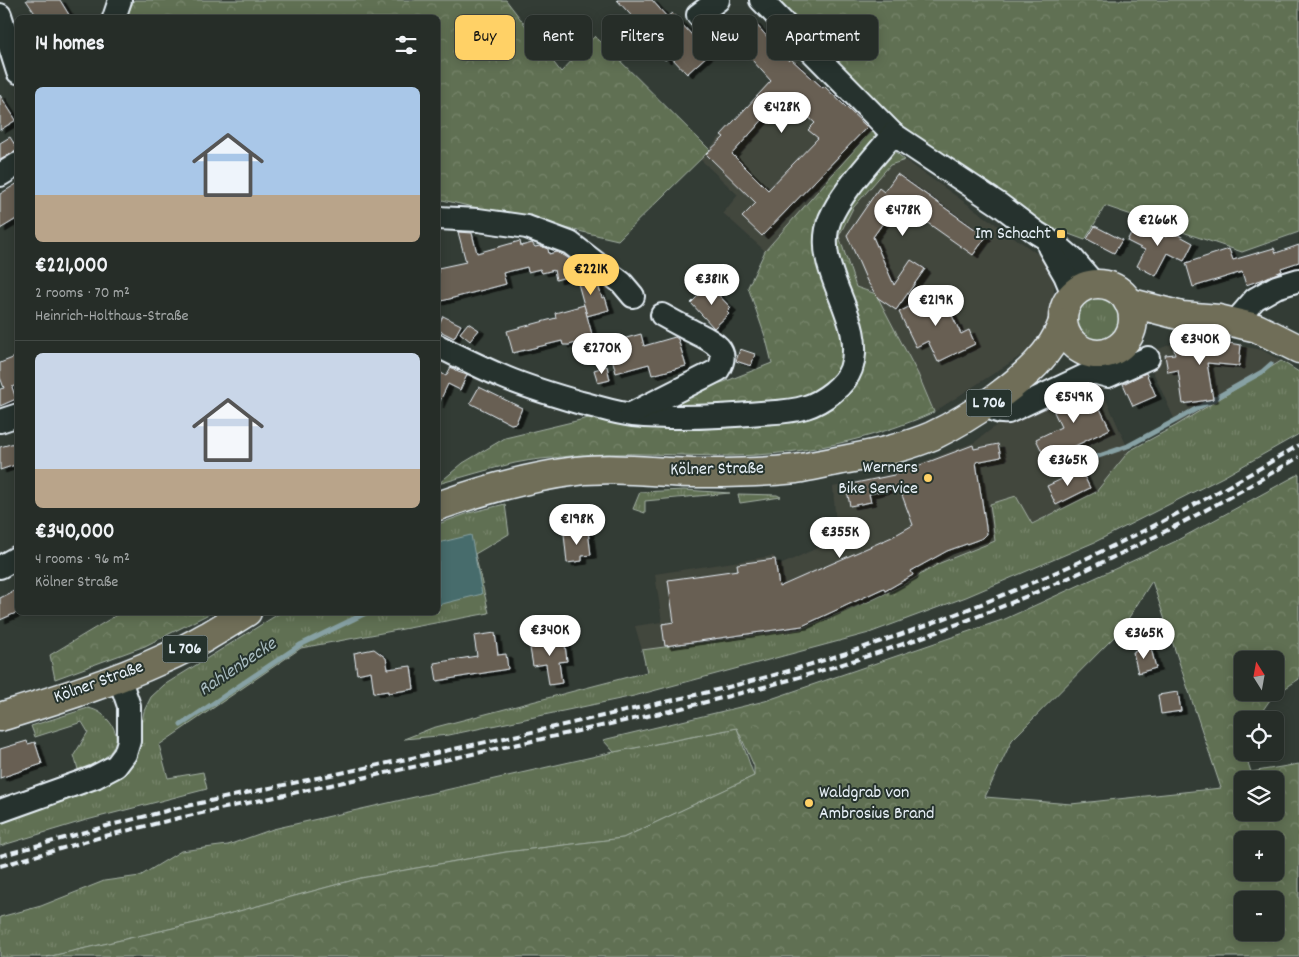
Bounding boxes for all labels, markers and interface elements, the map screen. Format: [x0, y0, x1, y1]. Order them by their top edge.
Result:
chip: Buy [455, 15, 515, 60]
chip: Rent [525, 15, 592, 60]
chip: Filters [602, 15, 683, 60]
chip: New [693, 15, 757, 60]
chip: Apartment [767, 15, 878, 60]
text: 14 homes [35, 30, 105, 60]
icon: filters [392, 31, 420, 59]
pin: €428K [747, 92, 817, 134]
text: €428K [764, 96, 800, 119]
icon: home [183, 120, 273, 210]
pin: €478K [868, 194, 938, 237]
text: €478K [885, 199, 921, 222]
pin: €266K [1123, 204, 1193, 247]
text: €266K [1139, 209, 1178, 232]
place label: Im Schacht [975, 222, 1051, 247]
marker: Im Schacht [1055, 228, 1067, 240]
text: €221,000 [35, 252, 108, 282]
pin: €221K [556, 254, 626, 296]
text: €221K [574, 258, 608, 281]
pin: €381K [677, 264, 747, 306]
text: €381K [695, 268, 729, 291]
text: 2 rooms · 70 m² [35, 282, 130, 305]
pin: €219K [901, 284, 971, 327]
text: €219K [919, 289, 953, 312]
text: Heinrich-Holthaus-Straße [35, 305, 189, 328]
pin: €340K [1165, 324, 1235, 366]
text: €340K [1181, 328, 1219, 351]
pin: €270K [567, 332, 637, 375]
text: €270K [583, 337, 621, 360]
pin: €549K [1039, 382, 1109, 424]
icon: home [183, 385, 273, 475]
text: €549K [1055, 386, 1093, 409]
road number: L 706 [966, 389, 1012, 416]
pin: €365K [1033, 444, 1103, 487]
text: €365K [1049, 449, 1087, 472]
place label: Werners Bike Service [838, 456, 918, 502]
street label: Kölner Straße [670, 457, 764, 483]
marker: Werners Bike Service [922, 472, 934, 484]
pin: €198K [542, 504, 612, 546]
text: €198K [560, 508, 594, 531]
pin: €355K [805, 516, 875, 559]
text: €340,000 [35, 518, 115, 548]
text: €355K [821, 521, 859, 544]
text: 4 rooms · 96 m² [35, 548, 130, 571]
text: Kölner Straße [35, 571, 118, 594]
pin: €340K [515, 614, 585, 657]
pin: €365K [1109, 618, 1179, 660]
text: €340K [531, 619, 569, 642]
text: €365K [1125, 622, 1163, 645]
water label: Rahlenbecke [194, 631, 284, 704]
road number: L 706 [162, 636, 208, 662]
north arrow [1234, 651, 1284, 701]
map controls [1234, 651, 1284, 941]
street label: Kölner Straße [51, 655, 147, 711]
button: locate [1234, 711, 1284, 761]
button: layers [1234, 771, 1284, 821]
place label: Waldgrab von Ambrosius Brand [819, 781, 934, 827]
marker: Waldgrab von Ambrosius Brand [803, 797, 815, 809]
button: + [1234, 831, 1284, 881]
button: − [1234, 891, 1284, 941]

